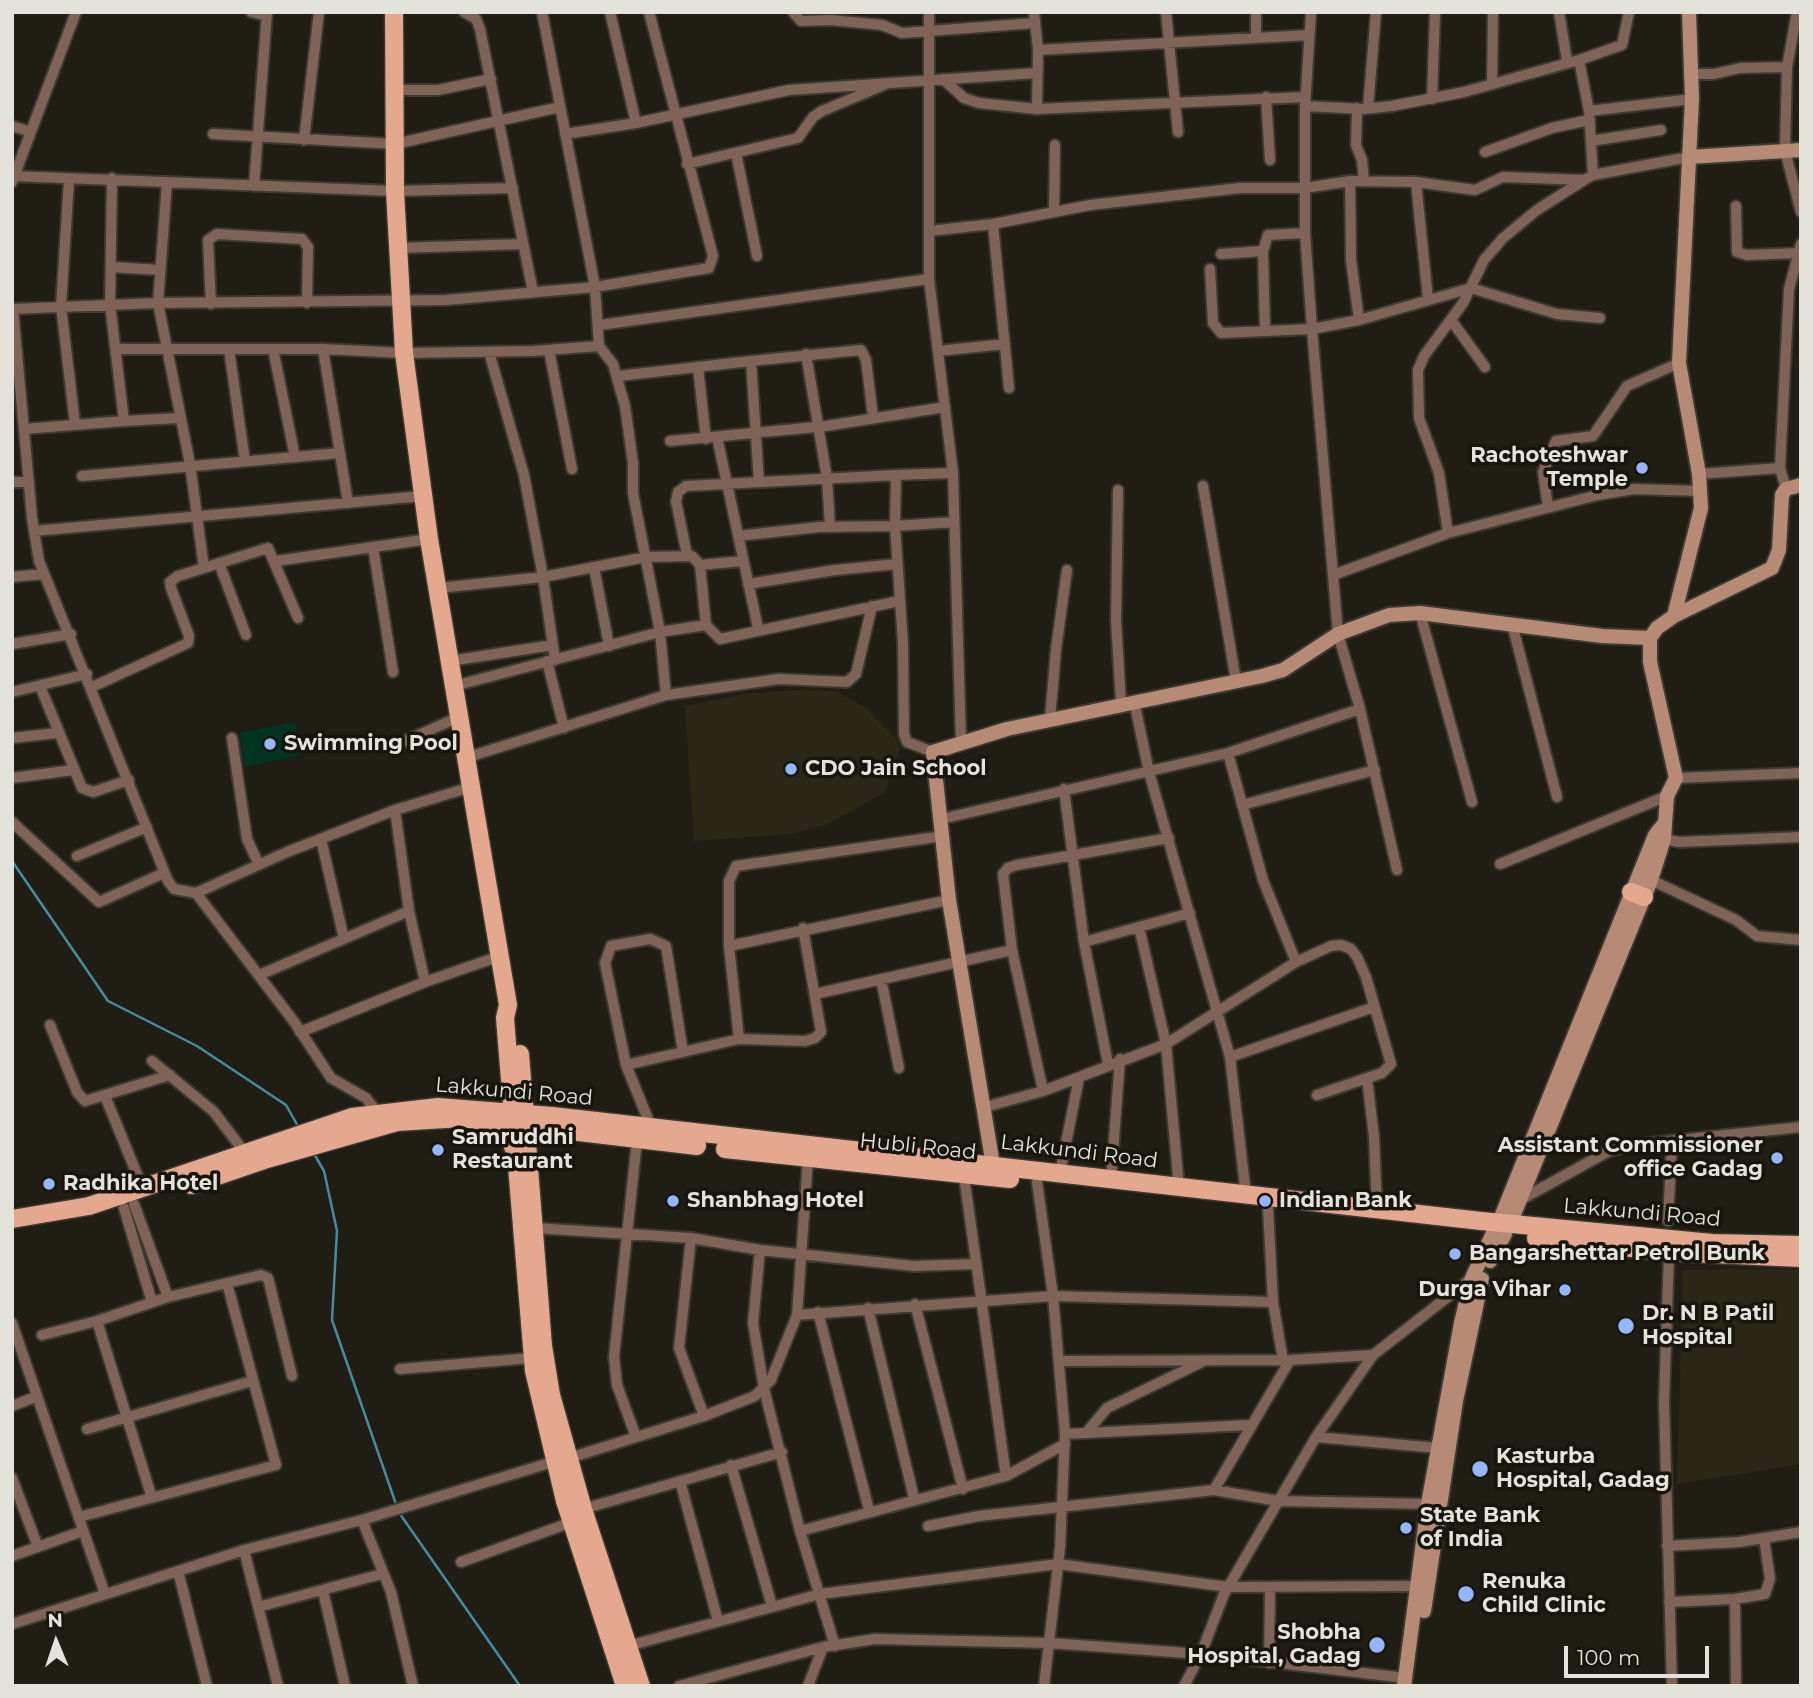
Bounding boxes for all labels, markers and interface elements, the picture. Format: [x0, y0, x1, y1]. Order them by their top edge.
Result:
place label: Rachoteshwar Temple [1470, 443, 1628, 493]
marker: Rachoteshwar Temple [1634, 460, 1650, 476]
place label: Swimming Pool [284, 731, 458, 757]
marker: Swimming Pool [262, 736, 278, 752]
place label: CDO Jain School [805, 756, 986, 782]
marker: CDO Jain School [783, 761, 799, 777]
street label: Lakkundi Road [434, 1073, 594, 1111]
place label: Samruddhi Restaurant [452, 1125, 574, 1175]
street label: Hubli Road [858, 1128, 978, 1166]
street label: Lakkundi Road [999, 1130, 1159, 1174]
place label: Assistant Commissioner office Gadag [1498, 1133, 1763, 1183]
marker: Samruddhi Restaurant [430, 1142, 446, 1158]
marker: Assistant Commissioner office Gadag [1769, 1150, 1785, 1166]
place label: Radhika Hotel [63, 1171, 218, 1197]
marker: Radhika Hotel [41, 1176, 57, 1192]
place label: Shanbhag Hotel [687, 1188, 864, 1214]
place label: Indian Bank [1279, 1188, 1412, 1214]
marker: Shanbhag Hotel [665, 1193, 681, 1209]
marker: Indian Bank [1257, 1193, 1273, 1209]
street label: Lakkundi Road [1562, 1194, 1722, 1232]
place label: Bangarshettar Petrol Bunk [1469, 1241, 1765, 1267]
marker: Bangarshettar Petrol Bunk [1447, 1246, 1463, 1262]
place label: Durga Vihar [1418, 1277, 1551, 1303]
marker: Durga Vihar [1557, 1282, 1573, 1298]
place label: Dr. N B Patil Hospital [1642, 1301, 1774, 1351]
marker: Dr. N B Patil Hospital [1616, 1316, 1636, 1336]
place label: Kasturba Hospital, Gadag [1496, 1444, 1670, 1494]
marker: Kasturba Hospital, Gadag [1470, 1459, 1490, 1479]
place label: State Bank of India [1420, 1503, 1540, 1553]
marker: State Bank of India [1398, 1520, 1414, 1536]
place label: Renuka Child Clinic [1482, 1569, 1606, 1619]
marker: Renuka Child Clinic [1456, 1584, 1476, 1604]
north arrow [21, 1607, 91, 1677]
text: N [47, 1609, 63, 1632]
place label: Shobha Hospital, Gadag [1187, 1620, 1361, 1670]
scale bar [1568, 1632, 1713, 1676]
marker: Shobha Hospital, Gadag [1367, 1635, 1387, 1655]
text: 100 m [1577, 1645, 1640, 1670]

